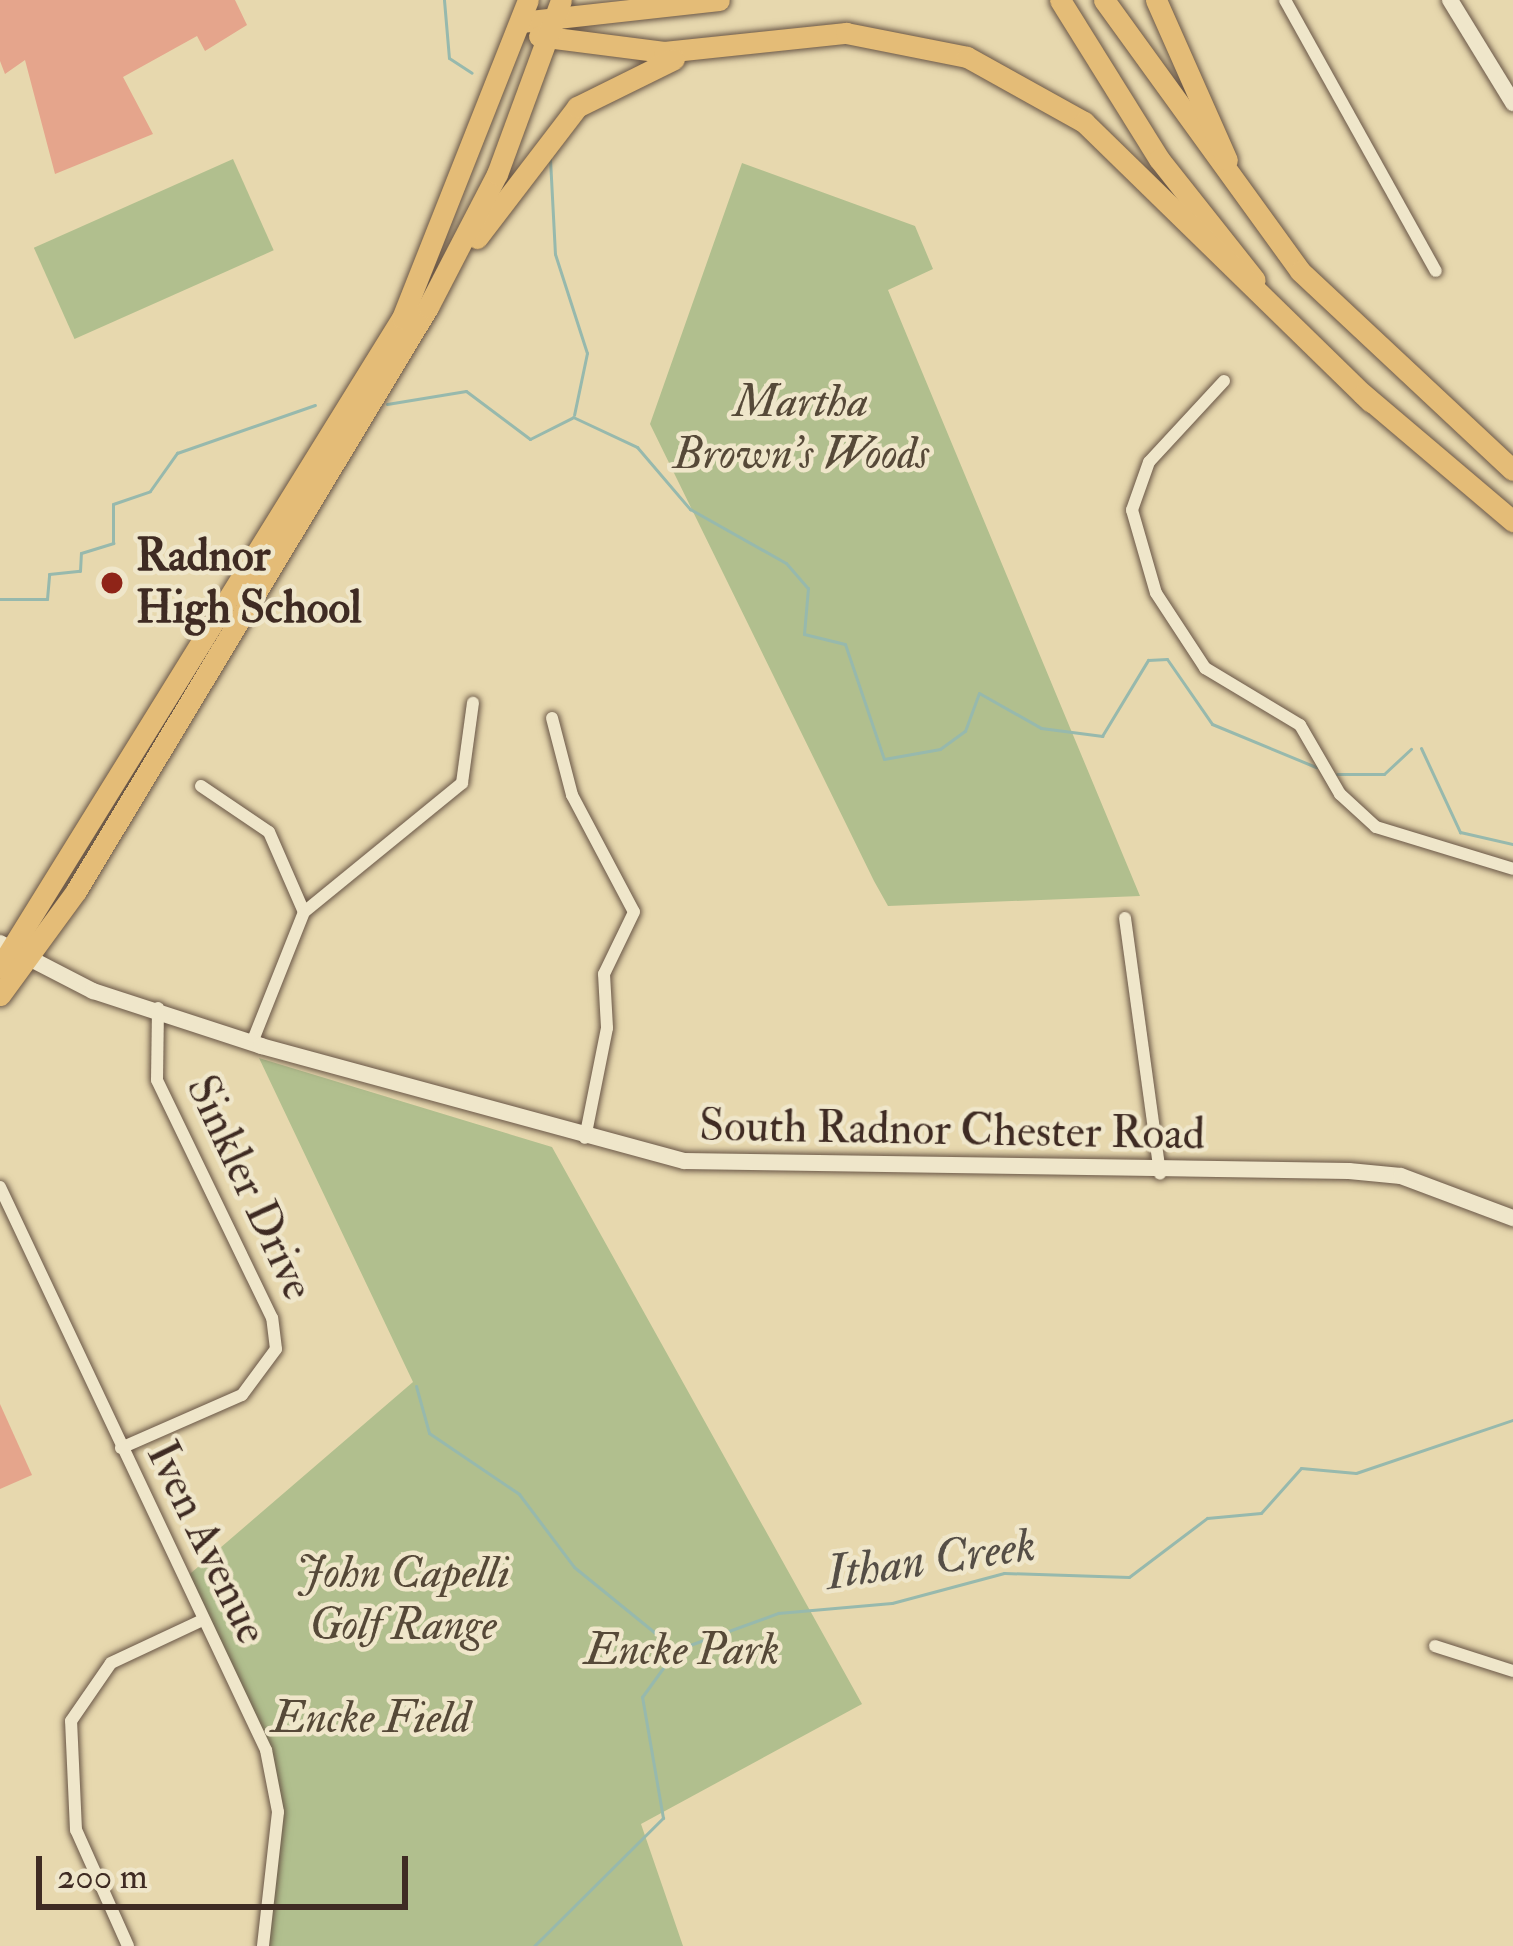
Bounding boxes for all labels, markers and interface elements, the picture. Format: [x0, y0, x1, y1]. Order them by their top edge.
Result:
park label: Martha Brown's Woods [673, 376, 929, 482]
place label: Radnor High School [136, 530, 361, 636]
marker: Radnor High School [99, 570, 125, 596]
street label: Sinkler Drive [174, 1067, 324, 1309]
street label: South Radnor Chester Road [699, 1100, 1205, 1162]
street label: Iven Avenue [134, 1433, 278, 1653]
water label: Ithan Creek [823, 1517, 1039, 1603]
park label: John Capelli Golf Range [296, 1547, 510, 1653]
park label: Encke Park [584, 1624, 780, 1678]
park label: Encke Field [271, 1692, 471, 1746]
scale bar [42, 1832, 414, 1906]
text: 200 m [57, 1854, 148, 1899]

